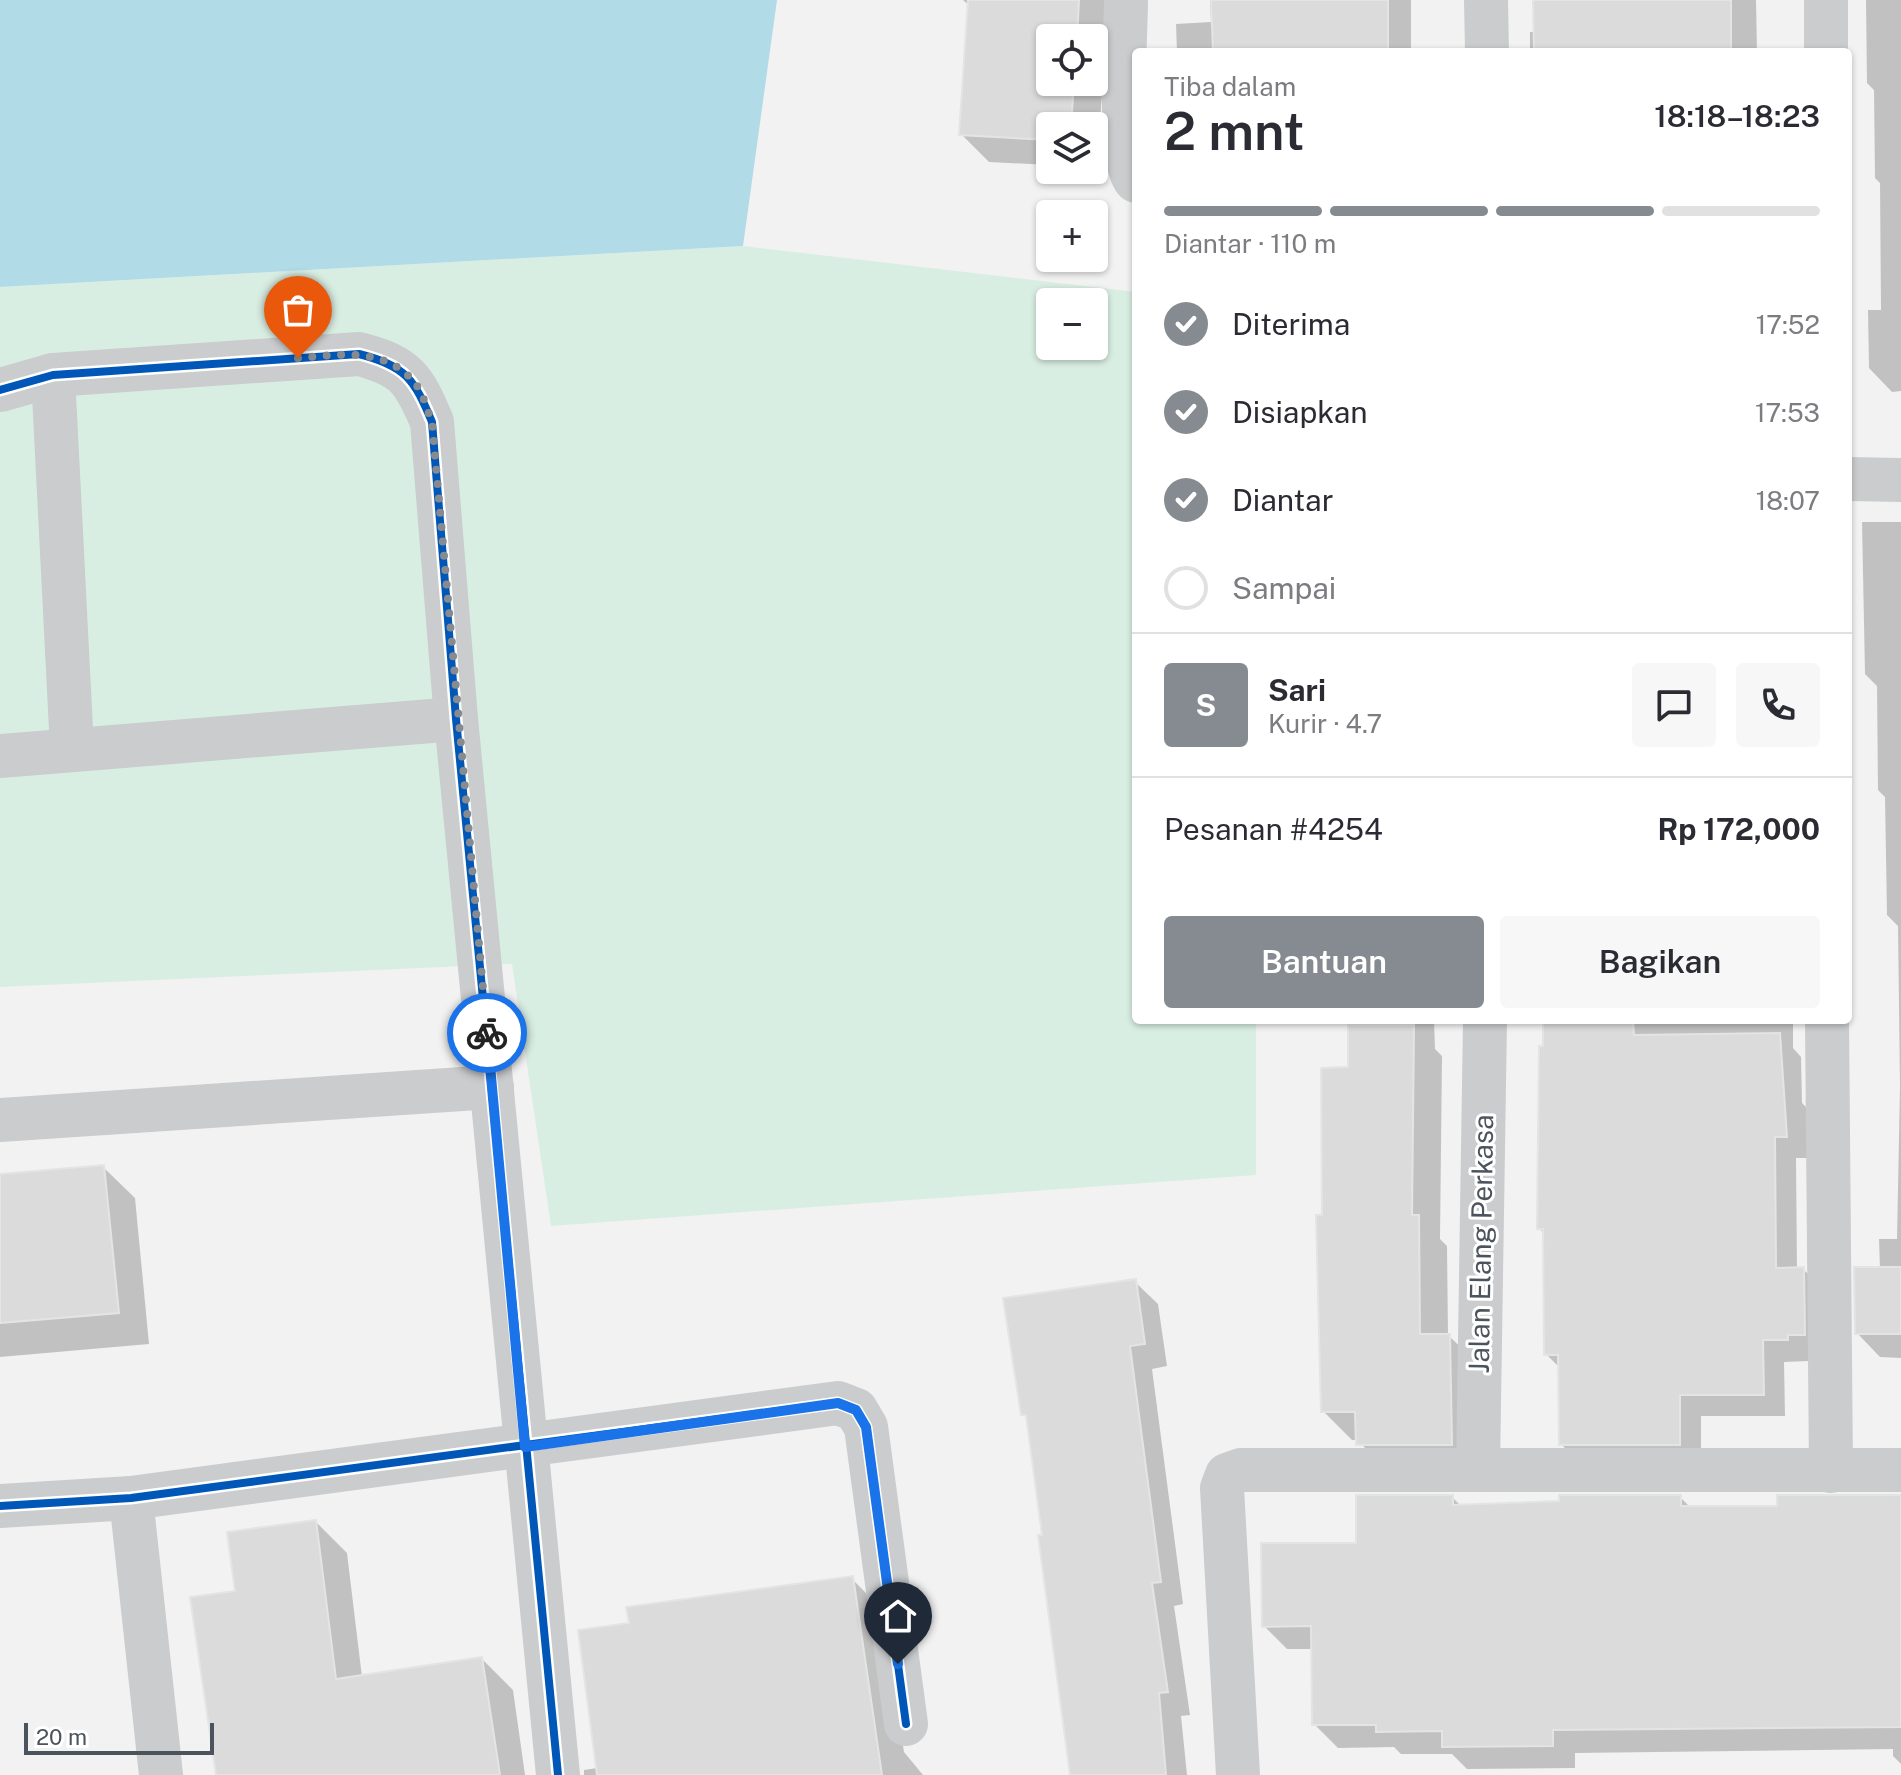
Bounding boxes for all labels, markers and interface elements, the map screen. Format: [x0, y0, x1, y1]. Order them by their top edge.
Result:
map controls [1036, 24, 1108, 360]
button: locate [1036, 24, 1108, 96]
text: Tiba dalam [1164, 71, 1296, 102]
text: 18:18–18:23 [1654, 98, 1820, 134]
text: 2 mnt [1164, 101, 1305, 162]
button: layers [1036, 112, 1108, 184]
button: + [1036, 200, 1108, 272]
text: Diantar · 110 m [1164, 228, 1336, 259]
pin [264, 276, 332, 358]
icon: bag [276, 288, 320, 332]
button: − [1036, 288, 1108, 360]
icon: check [1164, 302, 1208, 346]
text: Diterima [1232, 306, 1350, 342]
text: 17:52 [1756, 309, 1820, 340]
icon: check [1164, 390, 1208, 434]
text: Disiapkan [1232, 394, 1368, 430]
text: 17:53 [1755, 397, 1820, 428]
icon: check [1164, 478, 1208, 522]
text: Diantar [1232, 482, 1333, 518]
text: 18:07 [1756, 485, 1820, 516]
text: Sampai [1232, 570, 1336, 606]
button: chat [1632, 663, 1716, 747]
button: phone [1736, 663, 1820, 747]
text: Sari [1268, 672, 1326, 708]
text: S [1196, 687, 1216, 723]
text: Kurir · 4.7 [1268, 708, 1382, 739]
text: Pesanan #4254 [1164, 811, 1383, 847]
text: Rp 172,000 [1657, 811, 1820, 847]
button: Bantuan [1164, 916, 1484, 1008]
button: Bagikan [1500, 916, 1820, 1008]
courier [447, 993, 527, 1073]
icon: bike [465, 1011, 509, 1055]
street label: Jalan Elang Perkasa [1462, 1114, 1499, 1374]
pin [864, 1582, 932, 1664]
icon: home [876, 1594, 920, 1638]
scale bar [24, 1719, 214, 1755]
text: 20 m [36, 1724, 87, 1750]

